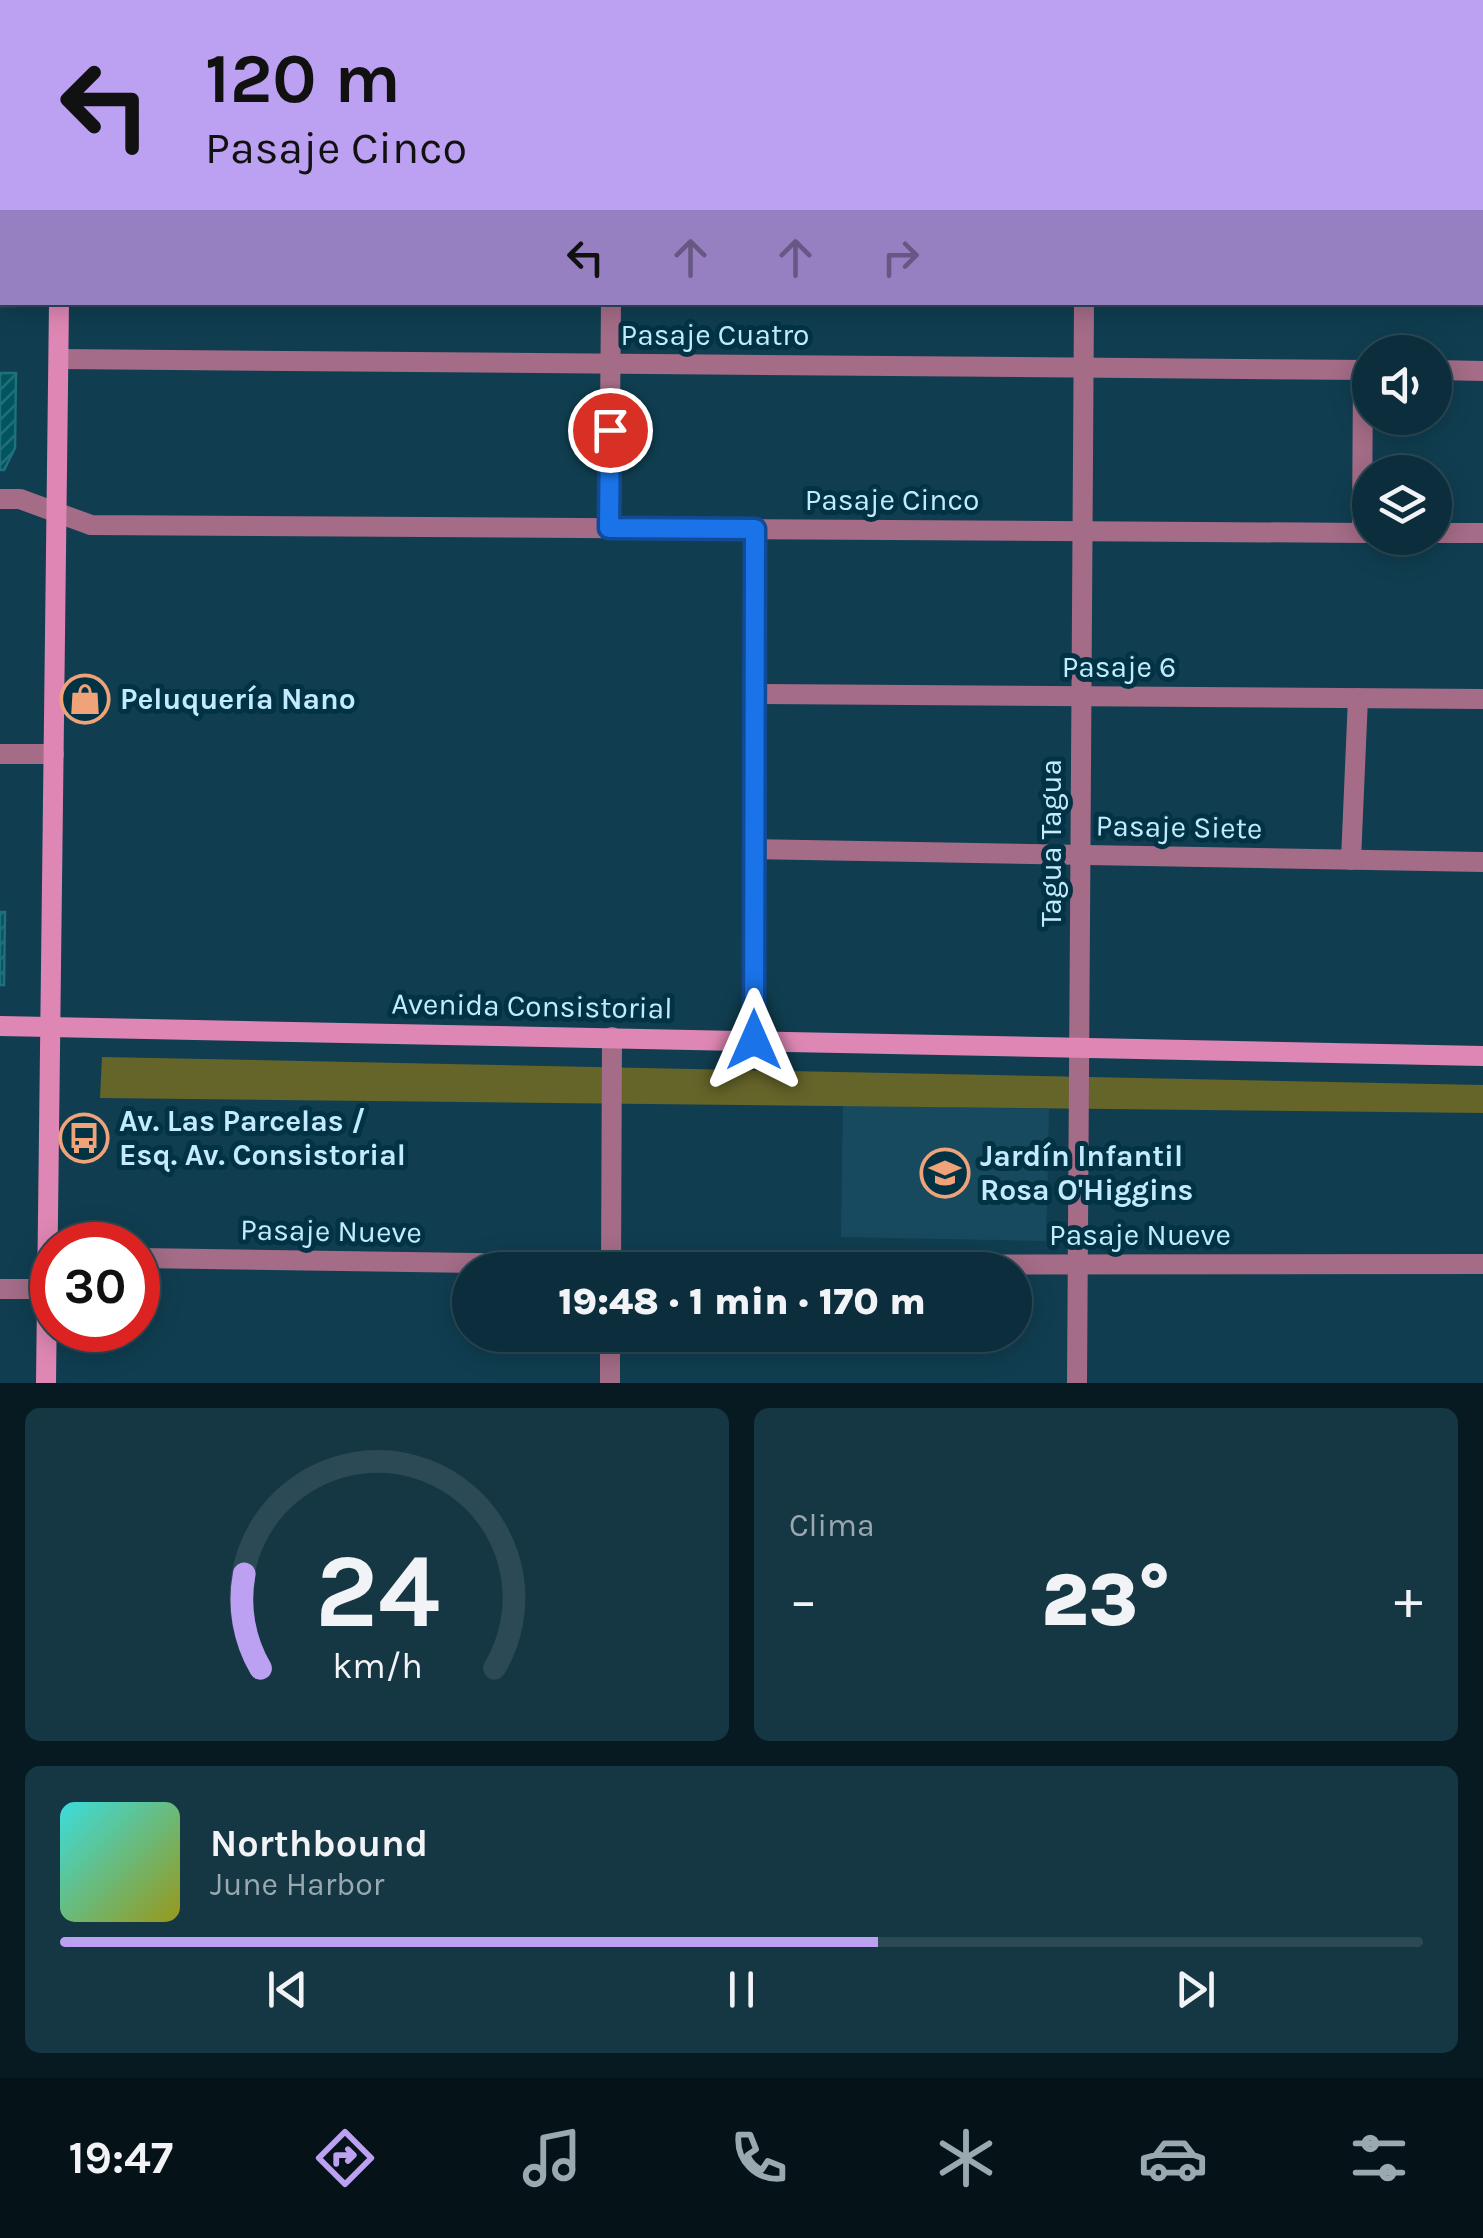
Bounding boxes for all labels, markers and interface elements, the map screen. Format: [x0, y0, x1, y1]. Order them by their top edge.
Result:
text: 120 m [205, 38, 401, 120]
icon: left [40, 40, 170, 170]
text: Pasaje Cinco [205, 122, 467, 174]
icon: left [558, 230, 613, 285]
icon: ahead [663, 230, 718, 285]
icon: ahead [768, 230, 823, 285]
icon: right [873, 230, 928, 285]
street label: Pasaje Cuatro [621, 317, 809, 353]
map controls [1352, 335, 1452, 555]
button: sound [1352, 335, 1452, 435]
pin [568, 388, 653, 473]
icon: arrive [583, 403, 638, 458]
button: layers [1352, 455, 1452, 555]
street label: Pasaje Cinco [805, 482, 979, 518]
street label: Pasaje 6 [1062, 649, 1176, 685]
shop icon: Peluquería Nano [59, 673, 111, 725]
place label: Peluquería Nano [120, 681, 356, 717]
street label: Tagua Tagua [1033, 759, 1069, 927]
street label: Pasaje Siete [1095, 808, 1263, 846]
street label: Avenida Consistorial [391, 986, 673, 1026]
position arrow [702, 988, 806, 1092]
place label: Av. Las Parcelas / Esq. Av. Consistorial [119, 1103, 406, 1173]
bus stop icon: Av. Las Parcelas / Esq. Av. Consistorial [58, 1112, 110, 1164]
place label: Jardín Infantil Rosa O'Higgins [980, 1138, 1193, 1208]
school or university icon: Jardín Infantil Rosa O'Higgins [919, 1147, 971, 1199]
street label: Pasaje Nueve [240, 1211, 422, 1251]
street label: Pasaje Nueve [1049, 1217, 1231, 1253]
speed limit sign: 30 [30, 1222, 160, 1352]
text: 19:48 · 1 min · 170 m [558, 1279, 926, 1324]
text: Clima [789, 1507, 875, 1544]
text: 24 [315, 1531, 439, 1652]
text: 23° [1041, 1556, 1171, 1644]
text: − [789, 1568, 818, 1632]
text: + [1394, 1568, 1423, 1632]
text: km/h [332, 1645, 422, 1687]
text: Northbound [210, 1821, 428, 1866]
text: June Harbor [210, 1866, 384, 1903]
icon: previous [260, 1962, 315, 2017]
icon: pause [714, 1962, 769, 2017]
icon: next [1168, 1962, 1223, 2017]
icon: directions [310, 2123, 380, 2193]
icon: music [517, 2123, 587, 2193]
icon: phone [724, 2123, 794, 2193]
icon: climate [931, 2123, 1001, 2193]
icon: car [1138, 2123, 1208, 2193]
icon: filters [1344, 2123, 1414, 2193]
text: 19:47 [68, 2132, 173, 2184]

